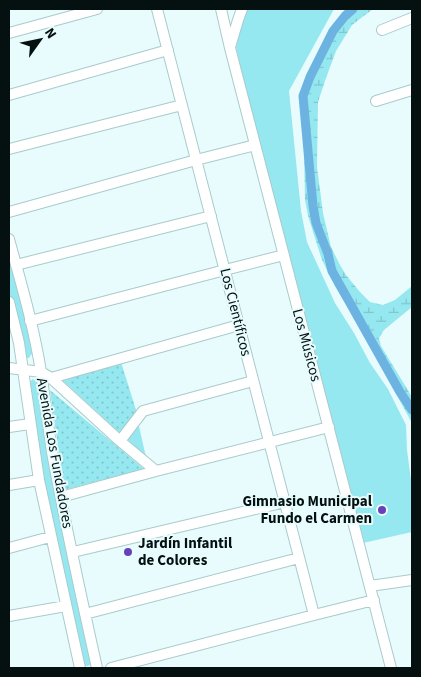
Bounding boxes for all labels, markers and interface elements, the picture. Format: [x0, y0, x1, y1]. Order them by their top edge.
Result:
north arrow [15, 15, 65, 65]
text: N [39, 24, 61, 43]
street label: Los Científicos [214, 266, 257, 358]
street label: Los Músicos [287, 306, 326, 384]
street label: Avenida Los Fundadores [31, 376, 78, 530]
place label: Gimnasio Municipal Fundo el Carmen [242, 491, 373, 529]
marker: Gimnasio Municipal Fundo el Carmen [376, 504, 388, 516]
place label: Jardín Infantil de Colores [138, 533, 233, 571]
marker: Jardín Infantil de Colores [122, 546, 134, 558]

